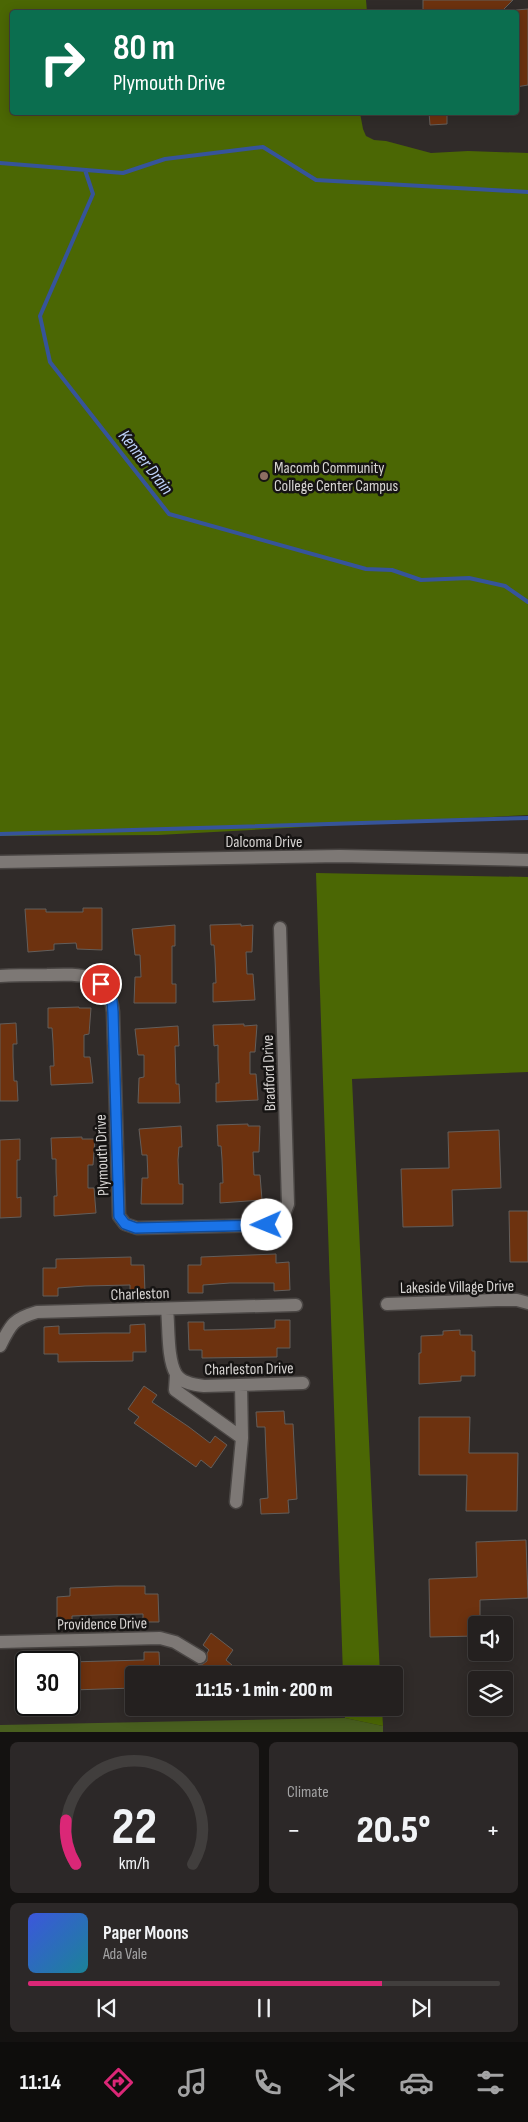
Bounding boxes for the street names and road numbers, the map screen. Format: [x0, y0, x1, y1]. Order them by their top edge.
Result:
street label: Dalcoma Drive [226, 833, 302, 852]
street label: Bradford Drive [259, 1034, 280, 1112]
street label: Plymouth Drive [92, 1114, 113, 1196]
street label: Lakeside Village Drive [400, 1277, 514, 1298]
street label: Charleston [110, 1284, 170, 1305]
street label: Charleston Drive [204, 1359, 294, 1380]
street label: Providence Drive [57, 1614, 147, 1635]

